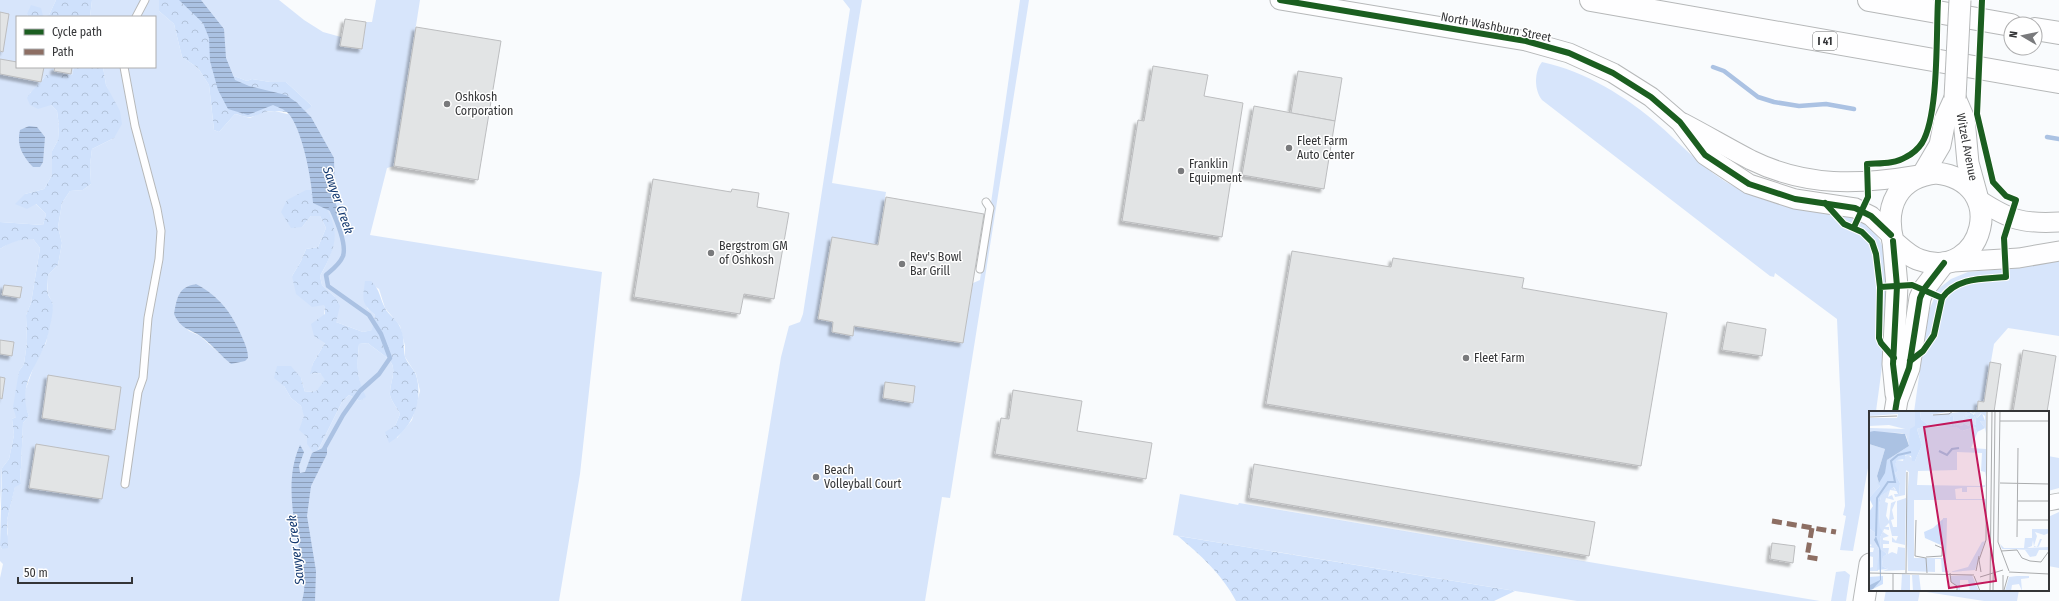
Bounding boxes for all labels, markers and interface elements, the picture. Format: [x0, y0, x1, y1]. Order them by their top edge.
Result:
street label: North Washburn Street [1440, 9, 1552, 45]
legend [16, 16, 156, 68]
north arrow [2003, 16, 2043, 56]
text: Cycle path [52, 25, 102, 39]
text: N [2007, 30, 2021, 39]
road number: I 41 [1813, 32, 1837, 50]
text: Path [52, 45, 74, 59]
place label: Oshkosh Corporation [455, 90, 513, 118]
marker: Oshkosh Corporation [442, 99, 452, 109]
street label: Witzel Avenue [1954, 112, 1980, 182]
place label: Fleet Farm Auto Center [1297, 134, 1355, 162]
marker: Fleet Farm Auto Center [1284, 143, 1294, 153]
place label: Franklin Equipment [1189, 157, 1242, 185]
water label: Sawyer Creek [320, 164, 357, 236]
marker: Franklin Equipment [1176, 166, 1186, 176]
place label: Bergstrom GM of Oshkosh [719, 239, 788, 267]
marker: Bergstrom GM of Oshkosh [706, 248, 716, 258]
place label: Rev's Bowl Bar Grill [910, 250, 962, 278]
marker: Rev's Bowl Bar Grill [897, 259, 907, 269]
place label: Fleet Farm [1474, 351, 1525, 365]
marker: Fleet Farm [1461, 353, 1471, 363]
inset map [1869, 411, 2049, 591]
place label: Beach Volleyball Court [824, 463, 901, 491]
marker: Beach Volleyball Court [811, 472, 821, 482]
water label: Sawyer Creek [284, 514, 307, 587]
scale bar [18, 559, 132, 585]
text: 50 m [24, 566, 48, 580]

